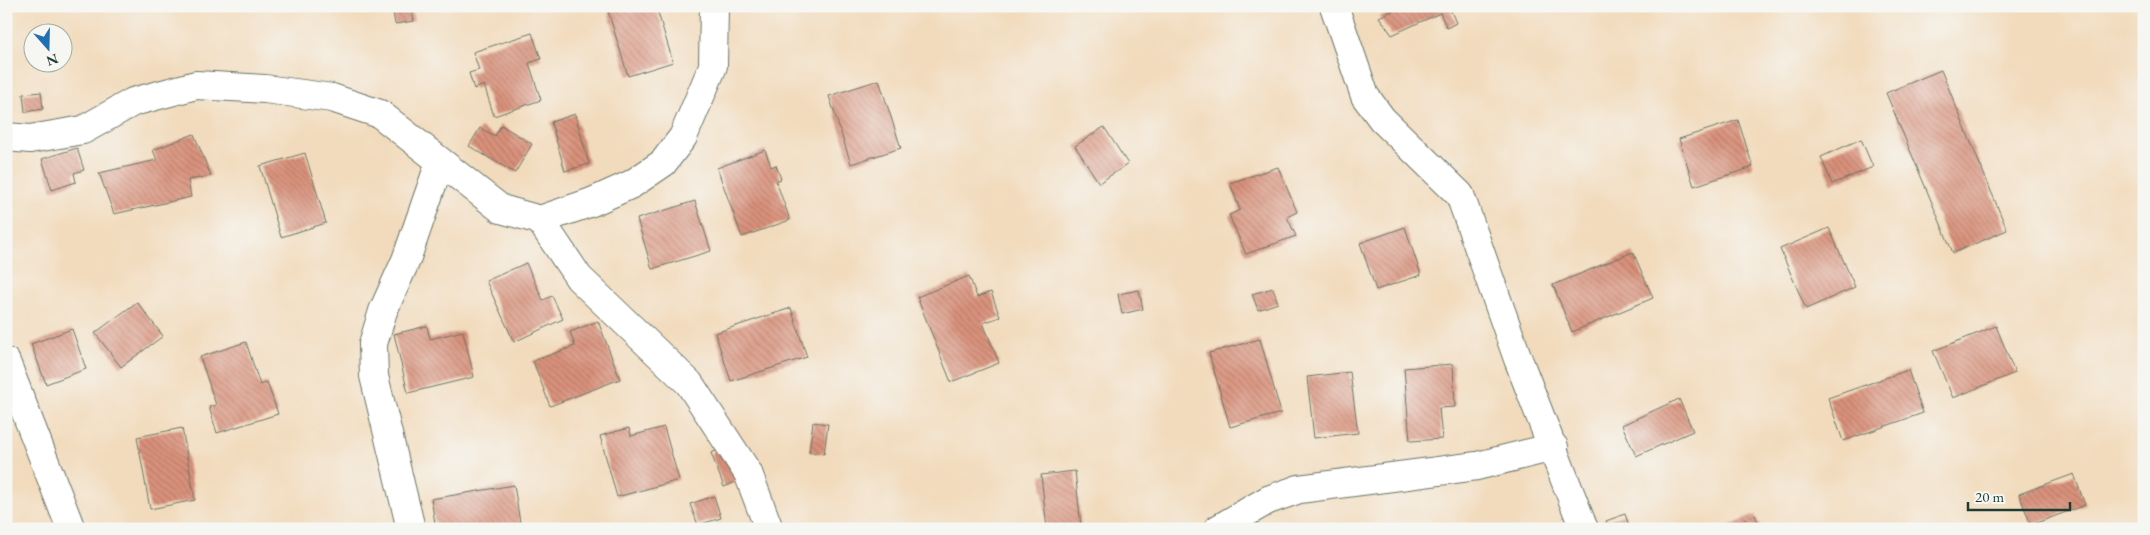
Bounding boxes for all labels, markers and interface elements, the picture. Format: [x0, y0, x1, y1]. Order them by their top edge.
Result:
north arrow [22, 22, 72, 72]
text: N [43, 50, 61, 71]
scale bar [1968, 480, 2070, 512]
text: 20 m [1975, 487, 2004, 506]

